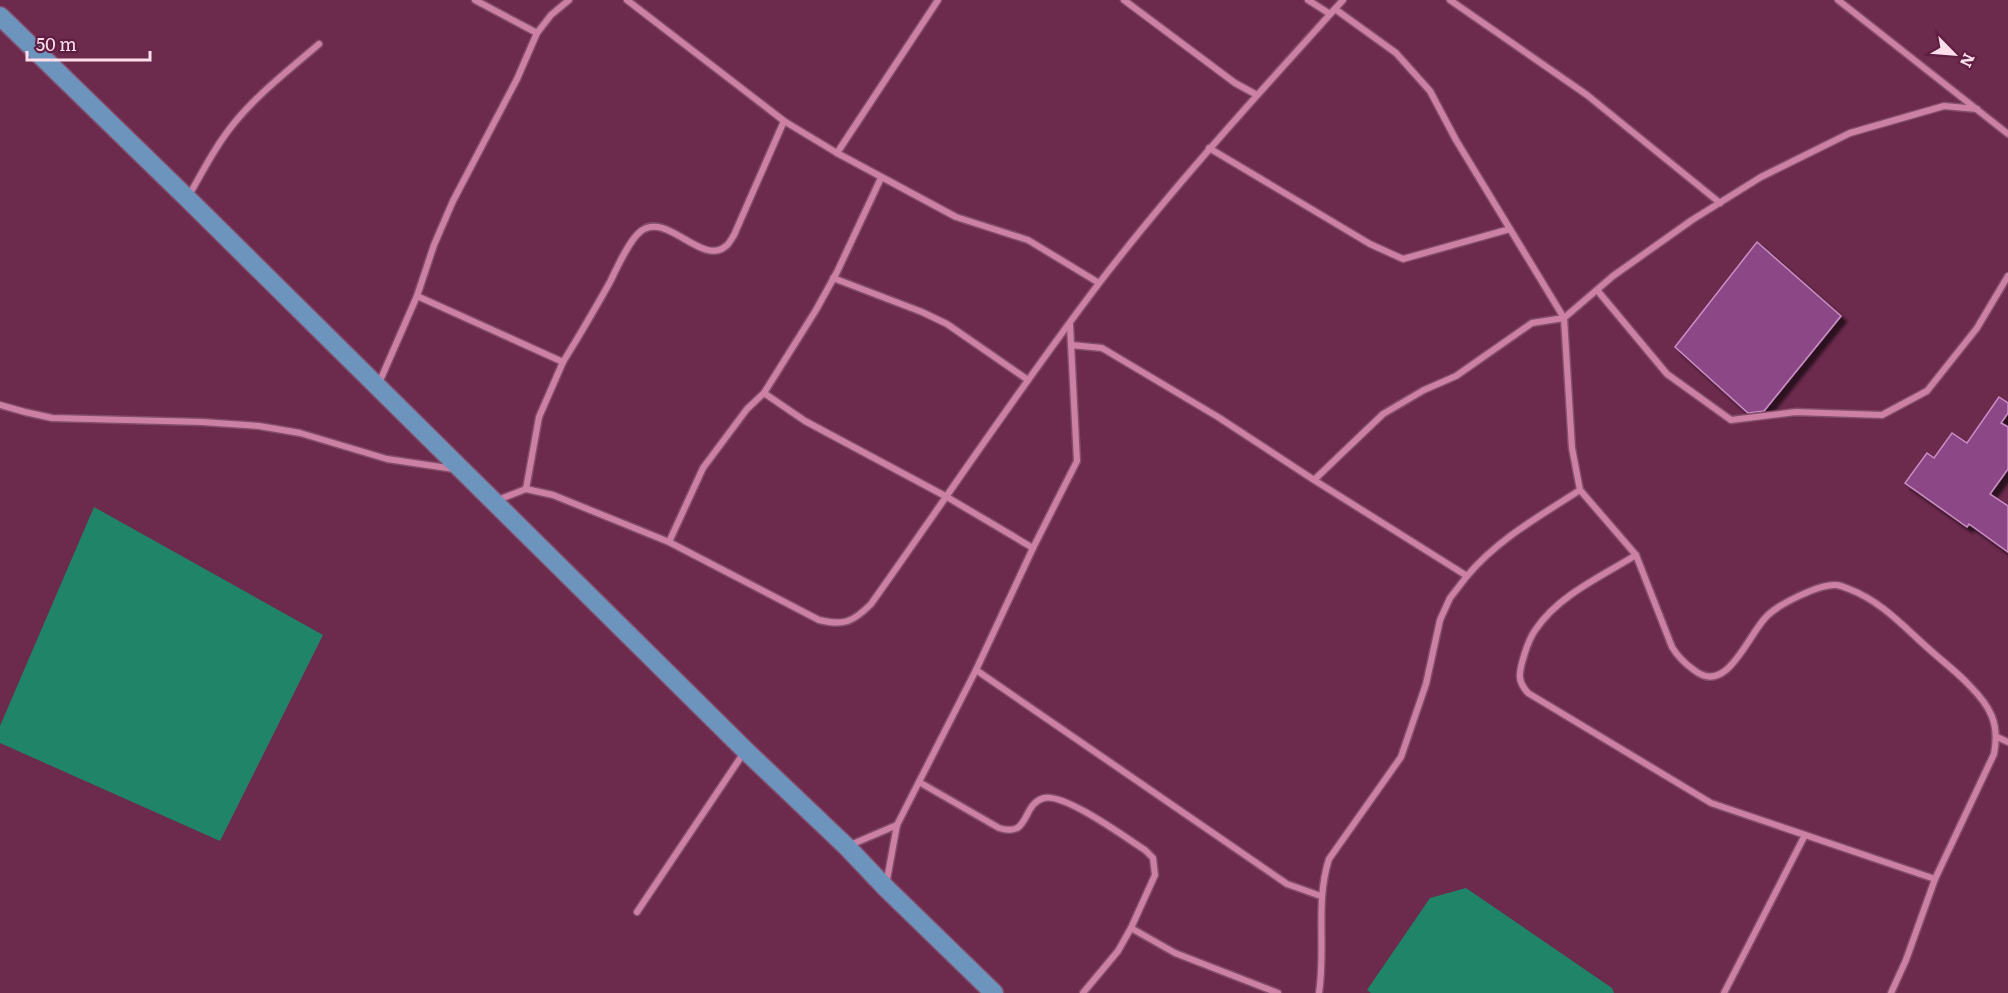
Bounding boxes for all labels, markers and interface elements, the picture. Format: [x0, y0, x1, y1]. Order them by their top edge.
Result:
scale bar [27, 24, 150, 62]
north arrow [1924, 24, 1984, 84]
text: 50 m [36, 30, 77, 57]
text: N [1955, 50, 1982, 72]

